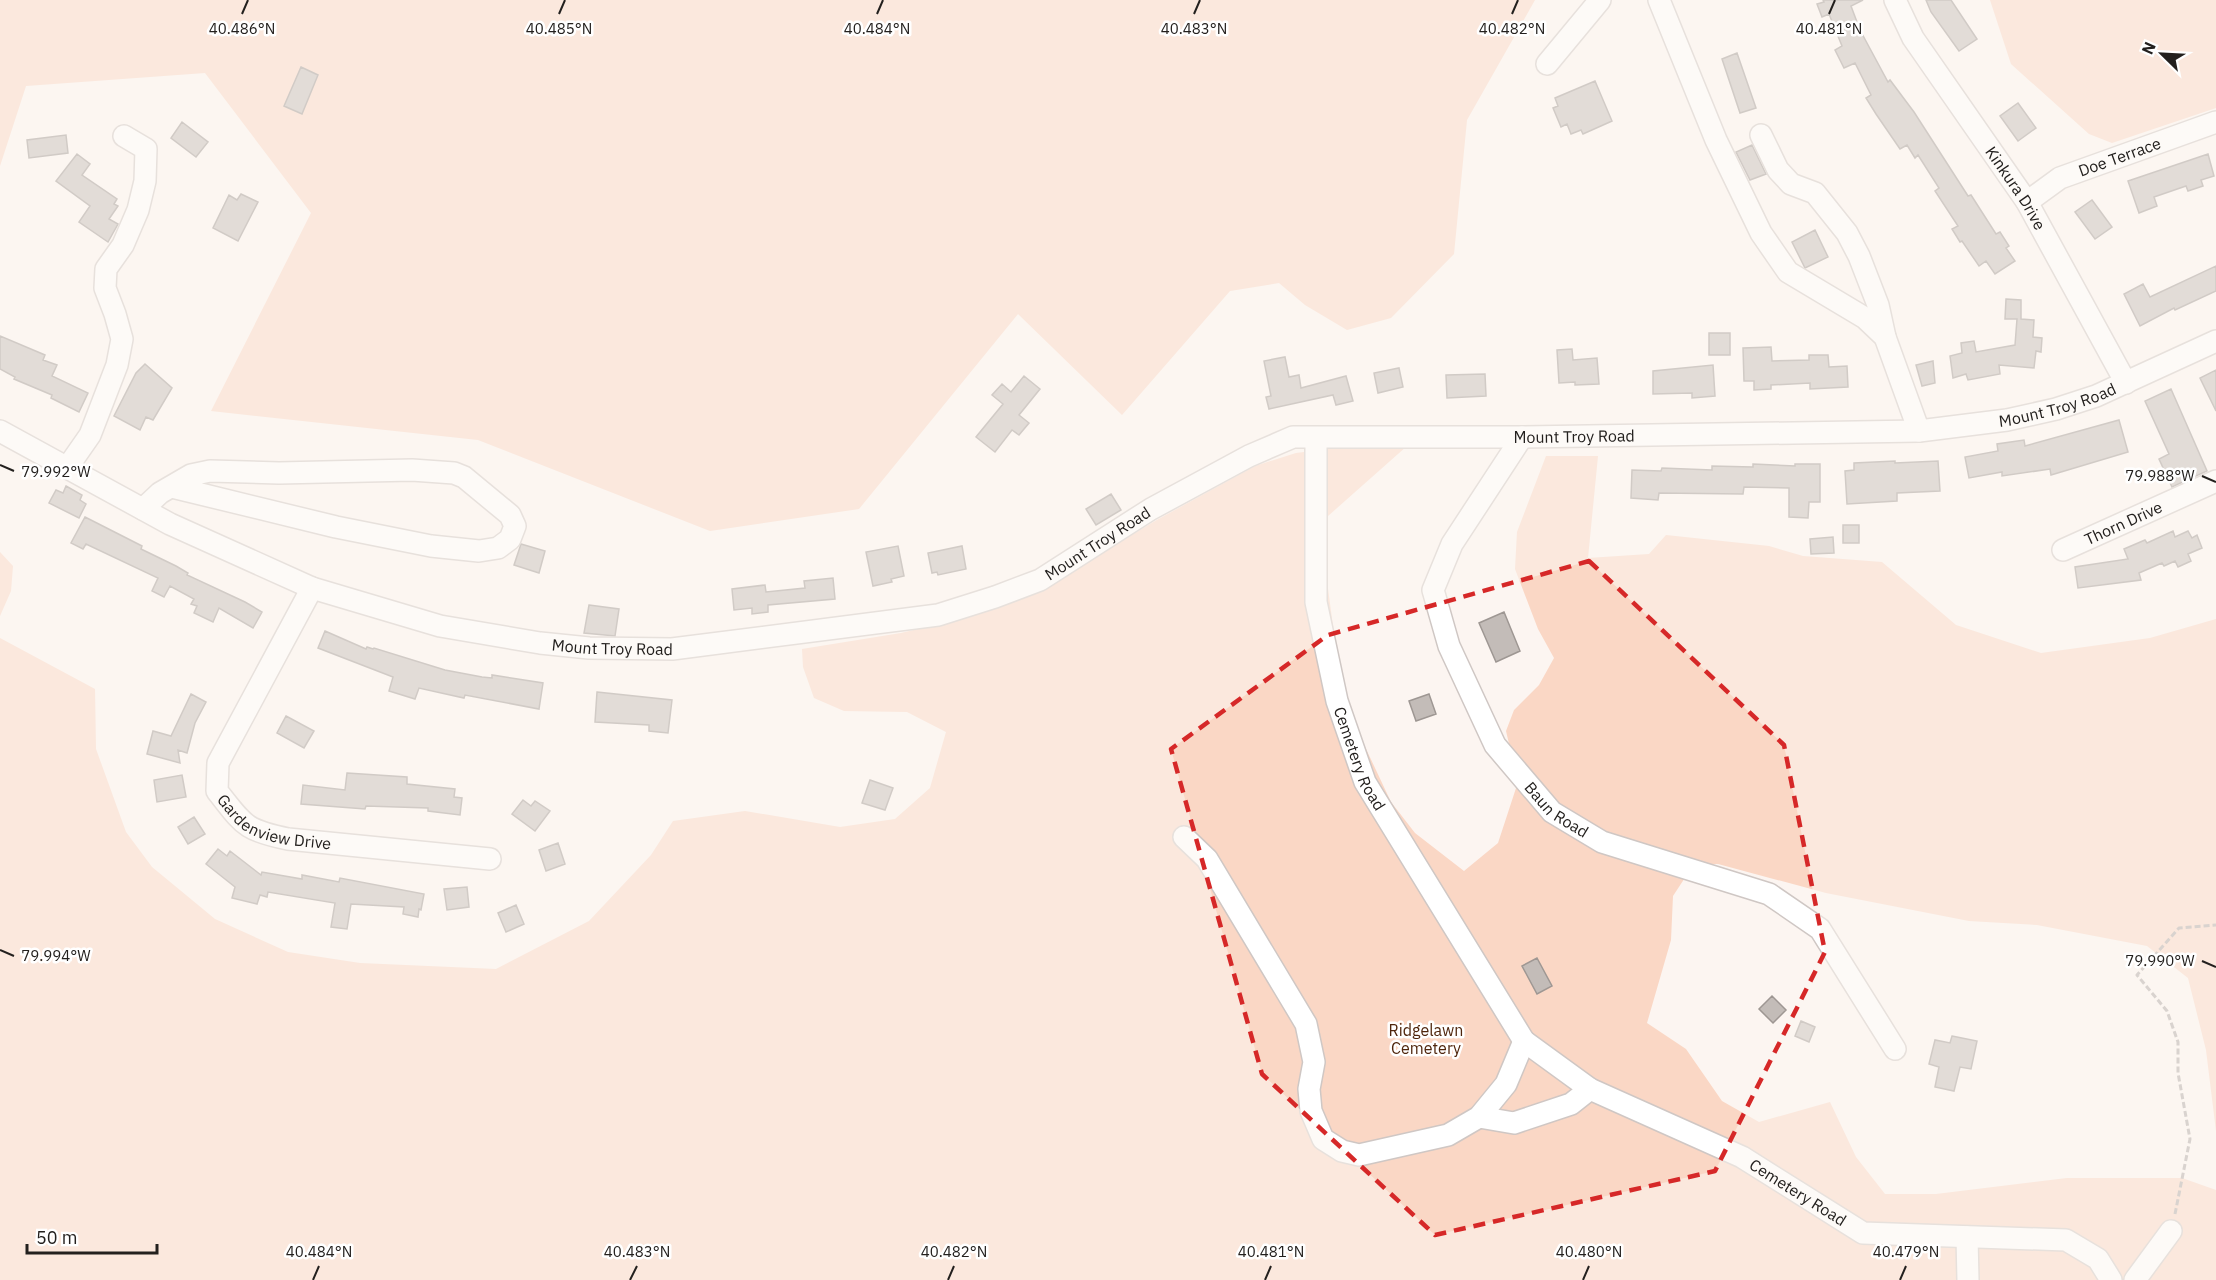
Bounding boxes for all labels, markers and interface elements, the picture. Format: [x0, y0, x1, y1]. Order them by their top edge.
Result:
text: 40.486°N [209, 19, 275, 38]
text: 40.485°N [526, 19, 592, 38]
text: 40.484°N [844, 19, 910, 38]
text: 40.483°N [1161, 19, 1227, 38]
text: 40.482°N [1479, 19, 1545, 38]
text: 40.481°N [1796, 19, 1862, 38]
north arrow [2132, 24, 2192, 84]
text: N [2137, 39, 2160, 57]
street label: Doe Terrace [2076, 133, 2164, 181]
street label: Kinkura Drive [1981, 142, 2050, 233]
street label: Mount Troy Road [1998, 378, 2119, 431]
street label: Mount Troy Road [1513, 425, 1635, 447]
text: 79.992°W [21, 462, 91, 481]
text: 79.988°W [2125, 466, 2195, 485]
street label: Thorn Drive [2081, 497, 2165, 549]
street label: Mount Troy Road [1041, 502, 1154, 584]
street label: Mount Troy Road [551, 634, 673, 659]
street label: Cemetery Road [1330, 704, 1390, 814]
street label: Baun Road [1520, 777, 1592, 842]
street label: Gardenview Drive [213, 790, 332, 853]
text: 79.994°W [21, 946, 91, 965]
text: 79.990°W [2125, 951, 2195, 970]
park label: Ridgelawn Cemetery [1389, 1020, 1463, 1058]
street label: Cemetery Road [1746, 1154, 1850, 1230]
scale bar [27, 1217, 158, 1255]
text: 50 m [36, 1226, 78, 1249]
text: 40.484°N [286, 1242, 352, 1261]
text: 40.483°N [604, 1242, 670, 1261]
text: 40.482°N [921, 1242, 987, 1261]
text: 40.481°N [1238, 1242, 1304, 1261]
text: 40.480°N [1556, 1242, 1622, 1261]
text: 40.479°N [1873, 1242, 1939, 1261]

